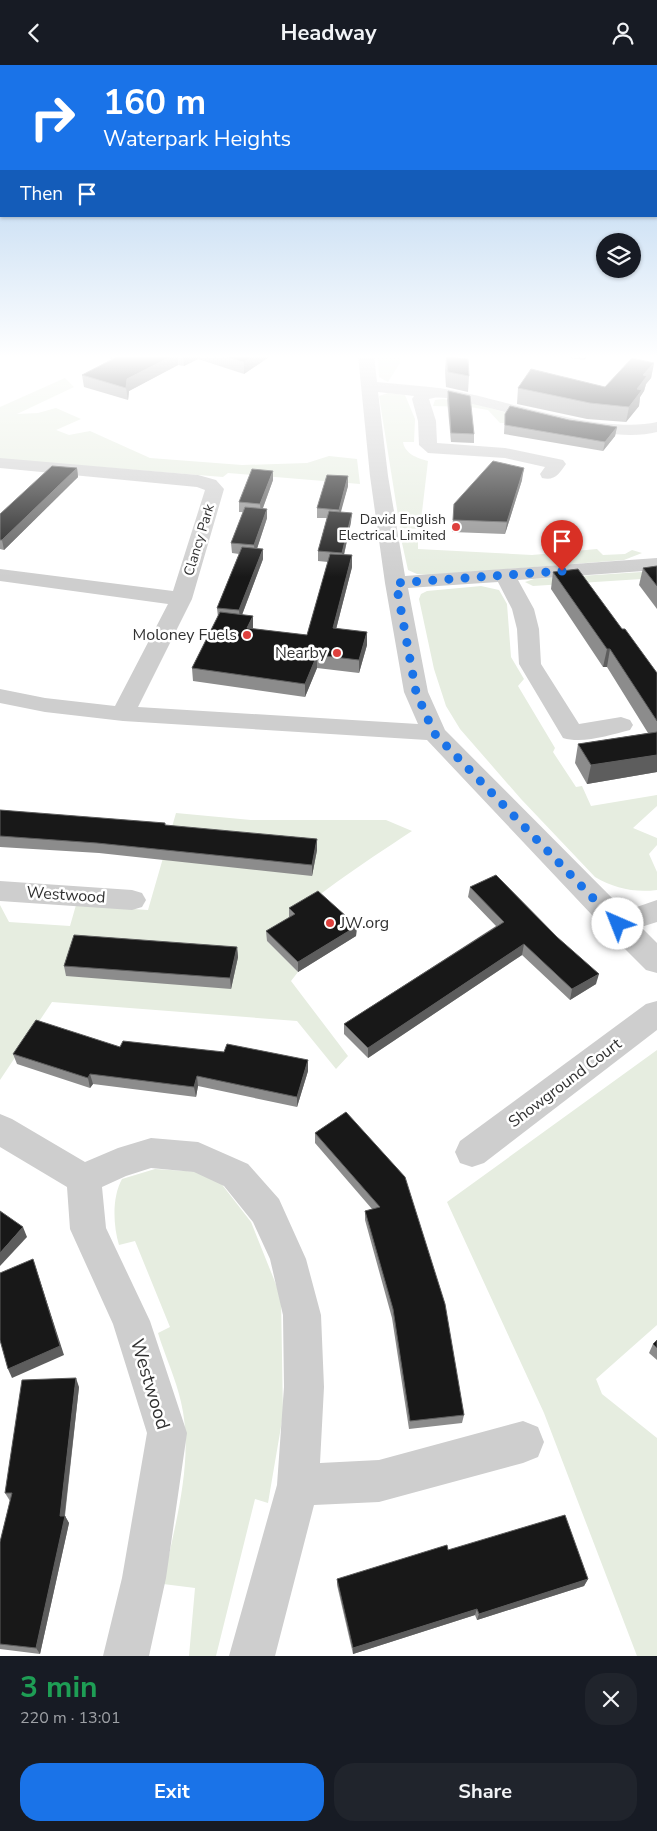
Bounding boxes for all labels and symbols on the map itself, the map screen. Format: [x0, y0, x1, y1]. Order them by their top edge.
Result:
street label: Clancy Park [179, 501, 219, 578]
place label: David English Electrical Limited [339, 510, 446, 545]
pin [541, 520, 583, 571]
marker: David English Electrical Limited [450, 521, 462, 533]
place label: Moloney Fuels [133, 624, 237, 646]
marker: Moloney Fuels [241, 629, 253, 641]
place label: Nearby [275, 642, 328, 664]
marker: Nearby [331, 647, 343, 659]
street label: Westwood [26, 881, 106, 909]
position arrow [591, 897, 643, 949]
place label: JW.org [339, 912, 389, 934]
marker: JW.org [324, 917, 336, 929]
street label: Showground Court [504, 1033, 626, 1133]
street label: Westwood [124, 1335, 176, 1433]

